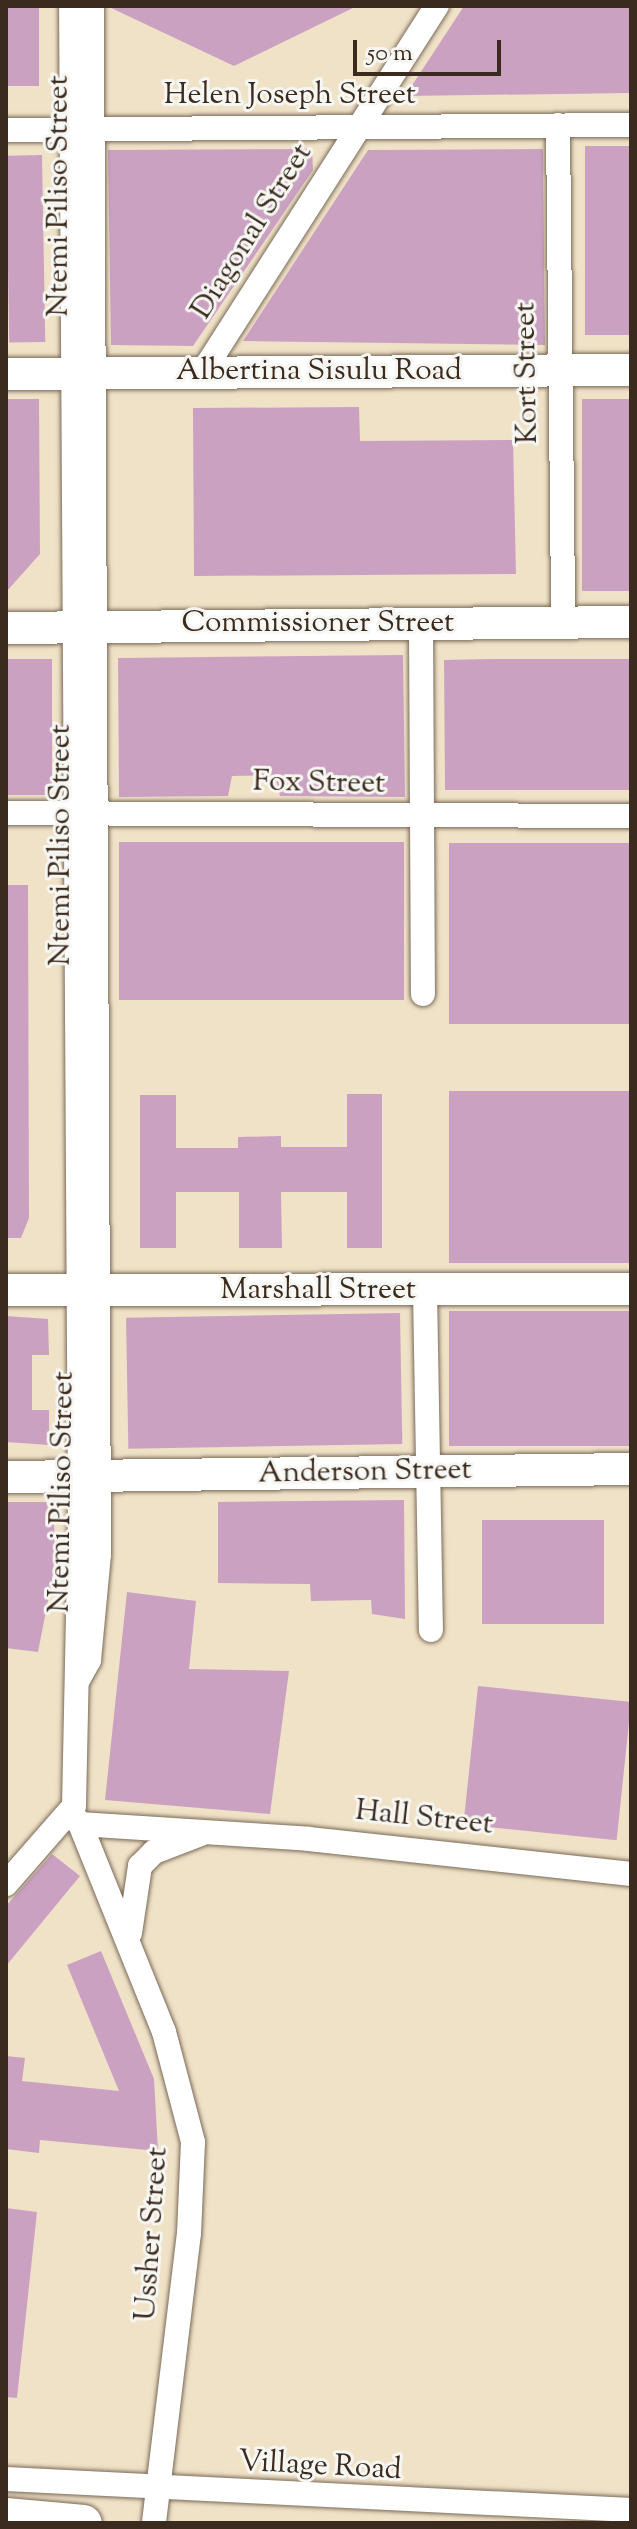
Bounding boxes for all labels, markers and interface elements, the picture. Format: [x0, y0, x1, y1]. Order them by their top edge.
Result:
scale bar [357, 24, 505, 74]
text: 50 m [367, 37, 413, 71]
street label: Ntemi Piliso Street [42, 75, 78, 317]
street label: Helen Joseph Street [164, 78, 416, 114]
street label: Diagonal Street [185, 137, 321, 327]
street label: Kort Street [509, 302, 547, 444]
street label: Albertina Sisulu Road [176, 354, 462, 390]
street label: Commissioner Street [182, 606, 454, 642]
street label: Ntemi Piliso Street [44, 724, 80, 966]
street label: Fox Street [252, 765, 386, 803]
street label: Marshall Street [220, 1273, 416, 1309]
street label: Ntemi Piliso Street [43, 1371, 83, 1613]
street label: Anderson Street [258, 1453, 472, 1493]
street label: Hall Street [353, 1794, 495, 1844]
street label: Ussher Street [129, 2146, 177, 2322]
street label: Village Road [237, 2445, 403, 2489]

